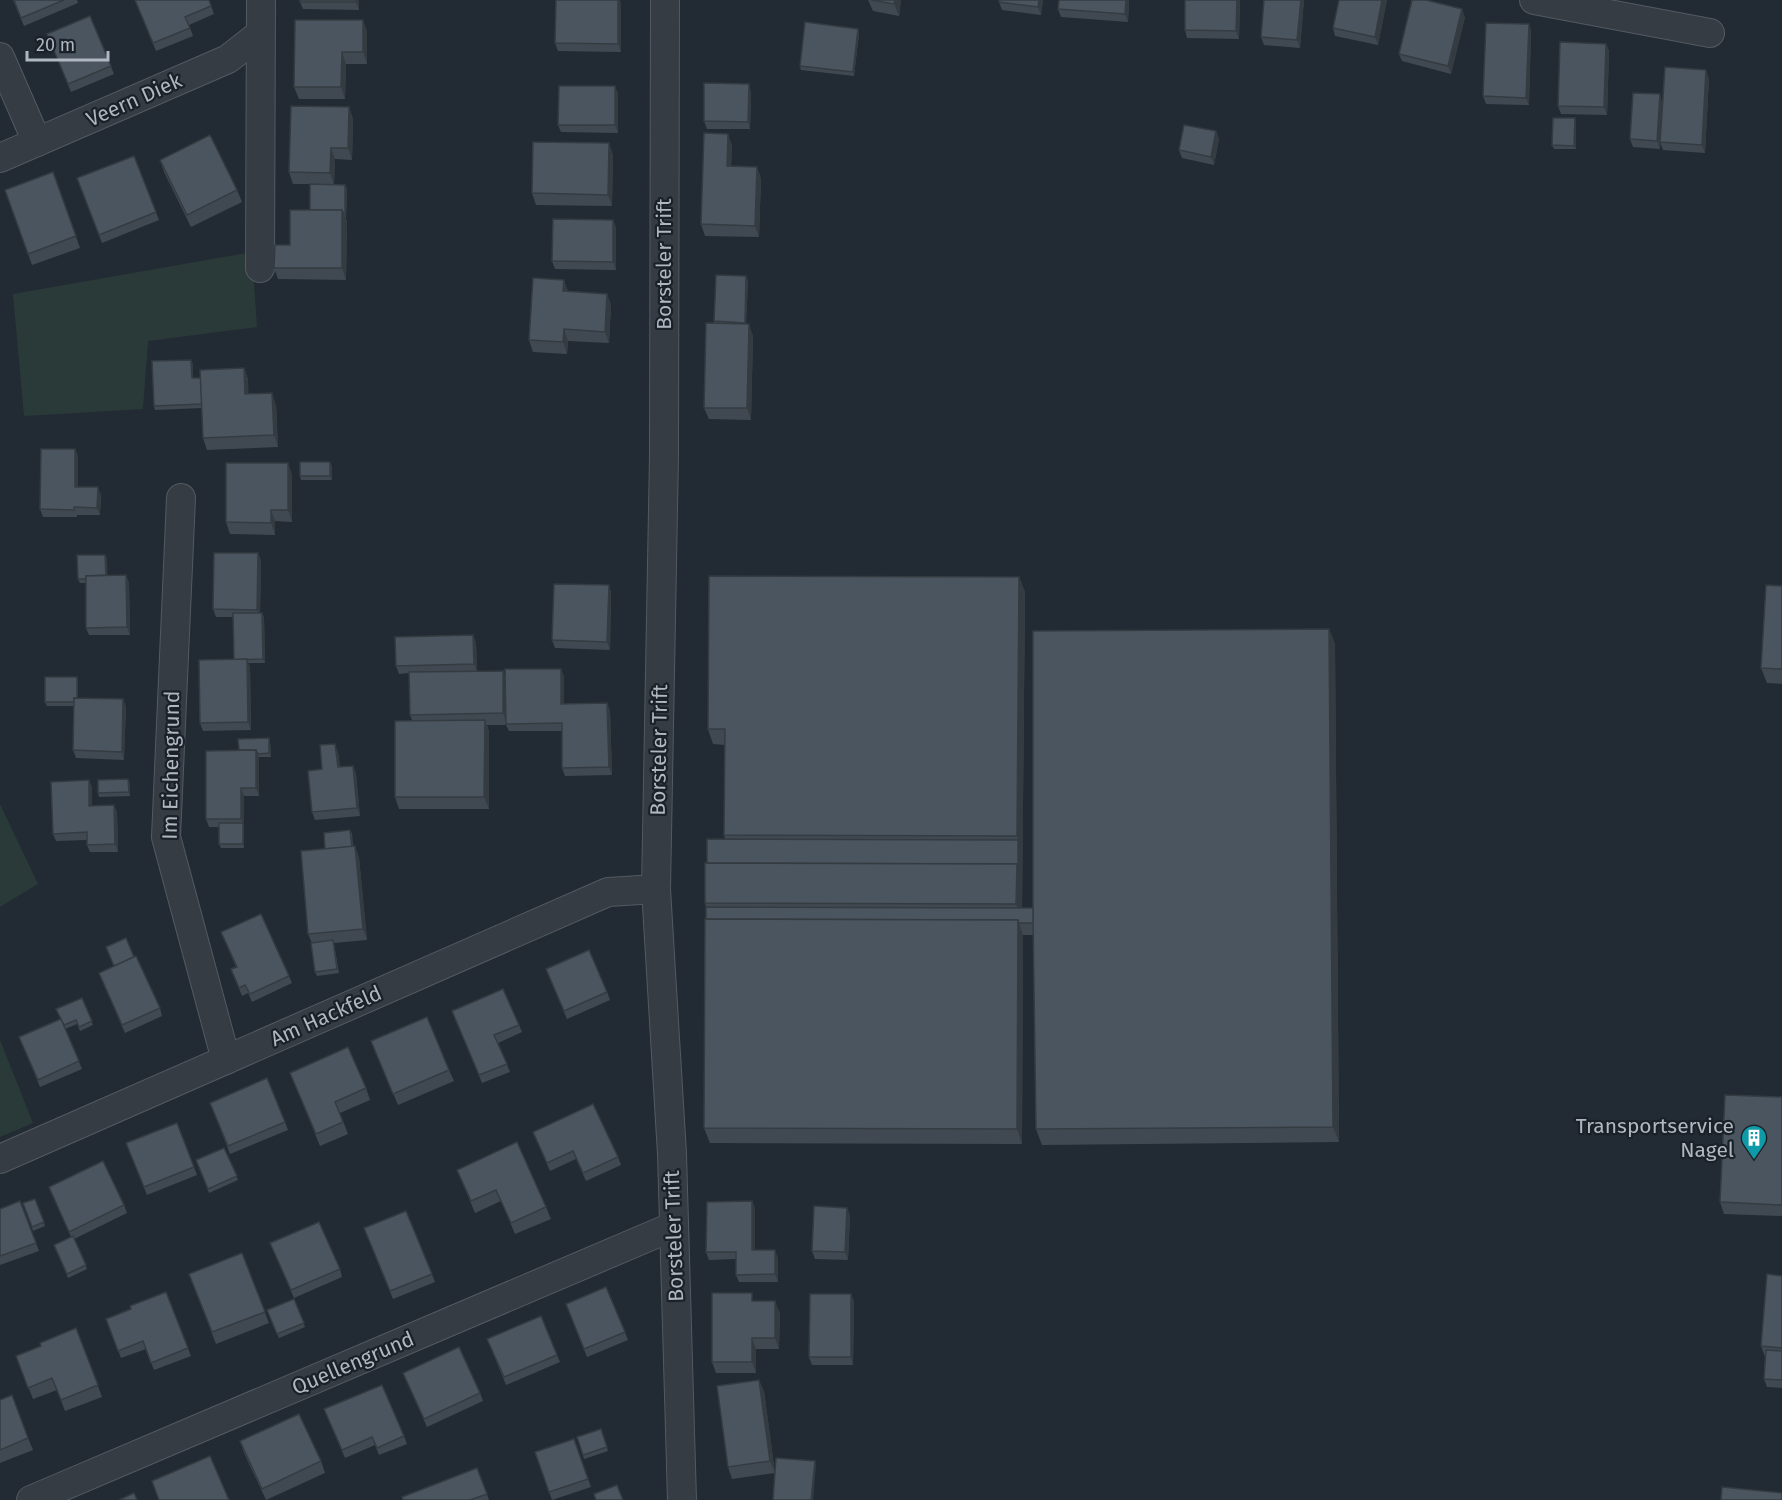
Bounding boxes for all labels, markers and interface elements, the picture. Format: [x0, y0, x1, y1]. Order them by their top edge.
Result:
scale bar [27, 24, 108, 62]
text: 20 m [36, 34, 75, 56]
street label: Veern Diek [82, 67, 186, 133]
street label: Borsteler Trift [651, 198, 677, 330]
street label: Borsteler Trift [645, 684, 673, 816]
street label: Im Eichengrund [157, 690, 185, 840]
street label: Am Hackfeld [266, 980, 386, 1052]
place label: Transportservice Nagel [1576, 1113, 1734, 1163]
building icon: Transportservice Nagel [1739, 1123, 1769, 1161]
street label: Borsteler Trift [659, 1169, 689, 1302]
street label: Quellengrund [288, 1326, 418, 1400]

